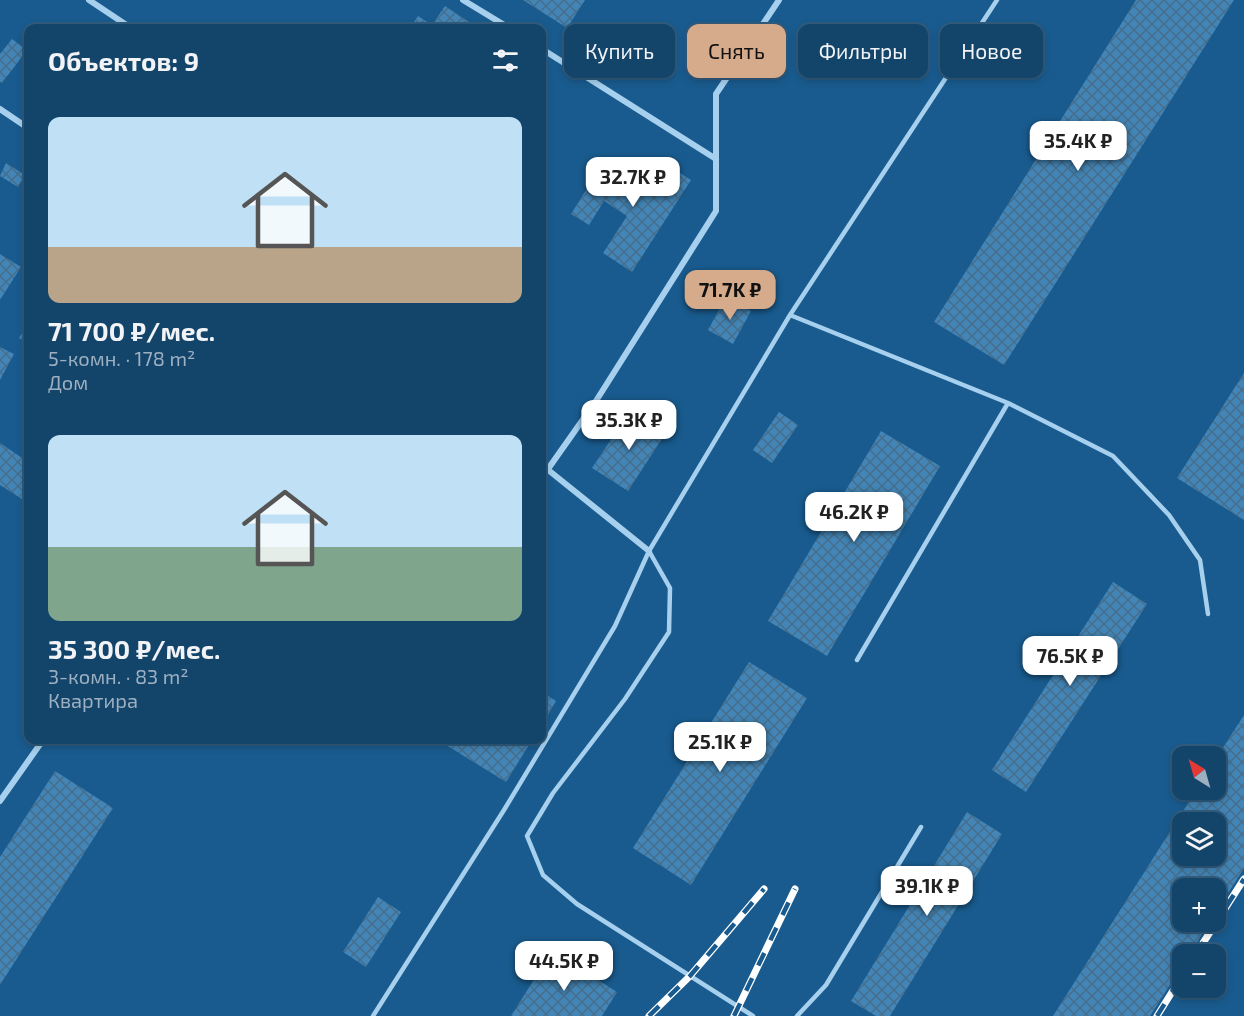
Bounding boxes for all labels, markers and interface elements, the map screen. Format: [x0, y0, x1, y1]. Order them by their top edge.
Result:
chip: Купить [564, 24, 675, 78]
chip: Снять [687, 24, 786, 78]
chip: Фильтры [798, 24, 928, 78]
chip: Новое [940, 24, 1043, 78]
icon: filters [489, 44, 522, 77]
text: Объектов: 9 [48, 45, 199, 76]
pin: 35.4K ₽ [1023, 121, 1133, 172]
text: 35.4K ₽ [1044, 128, 1112, 152]
icon: home [231, 156, 339, 264]
pin: 32.7K ₽ [578, 157, 688, 208]
text: 32.7K ₽ [600, 164, 666, 188]
pin: 71.7K ₽ [675, 270, 785, 321]
text: 71.7K ₽ [699, 277, 761, 301]
text: 71 700 ₽/мес. [48, 315, 215, 346]
text: 5-комн. · 178 m² [48, 346, 195, 370]
text: Дом [48, 370, 88, 394]
pin: 35.3K ₽ [574, 400, 684, 451]
text: 35.3K ₽ [595, 407, 663, 431]
icon: home [231, 474, 339, 582]
pin: 46.2K ₽ [799, 492, 909, 543]
text: 46.2K ₽ [819, 499, 889, 523]
text: 35 300 ₽/мес. [48, 633, 220, 664]
pin: 76.5K ₽ [1015, 636, 1125, 687]
text: 76.5K ₽ [1037, 643, 1103, 667]
text: 3-комн. · 83 m² [48, 664, 189, 688]
text: Квартира [48, 688, 138, 712]
pin: 25.1K ₽ [665, 722, 775, 773]
text: 25.1K ₽ [688, 729, 752, 753]
north arrow [1172, 746, 1226, 800]
map controls [1172, 746, 1226, 998]
button: layers [1172, 812, 1226, 866]
pin: 39.1K ₽ [872, 866, 982, 917]
text: 39.1K ₽ [895, 873, 959, 897]
button: + [1172, 878, 1226, 932]
pin: 44.5K ₽ [509, 941, 619, 992]
button: − [1172, 944, 1226, 998]
text: 44.5K ₽ [529, 948, 599, 972]

